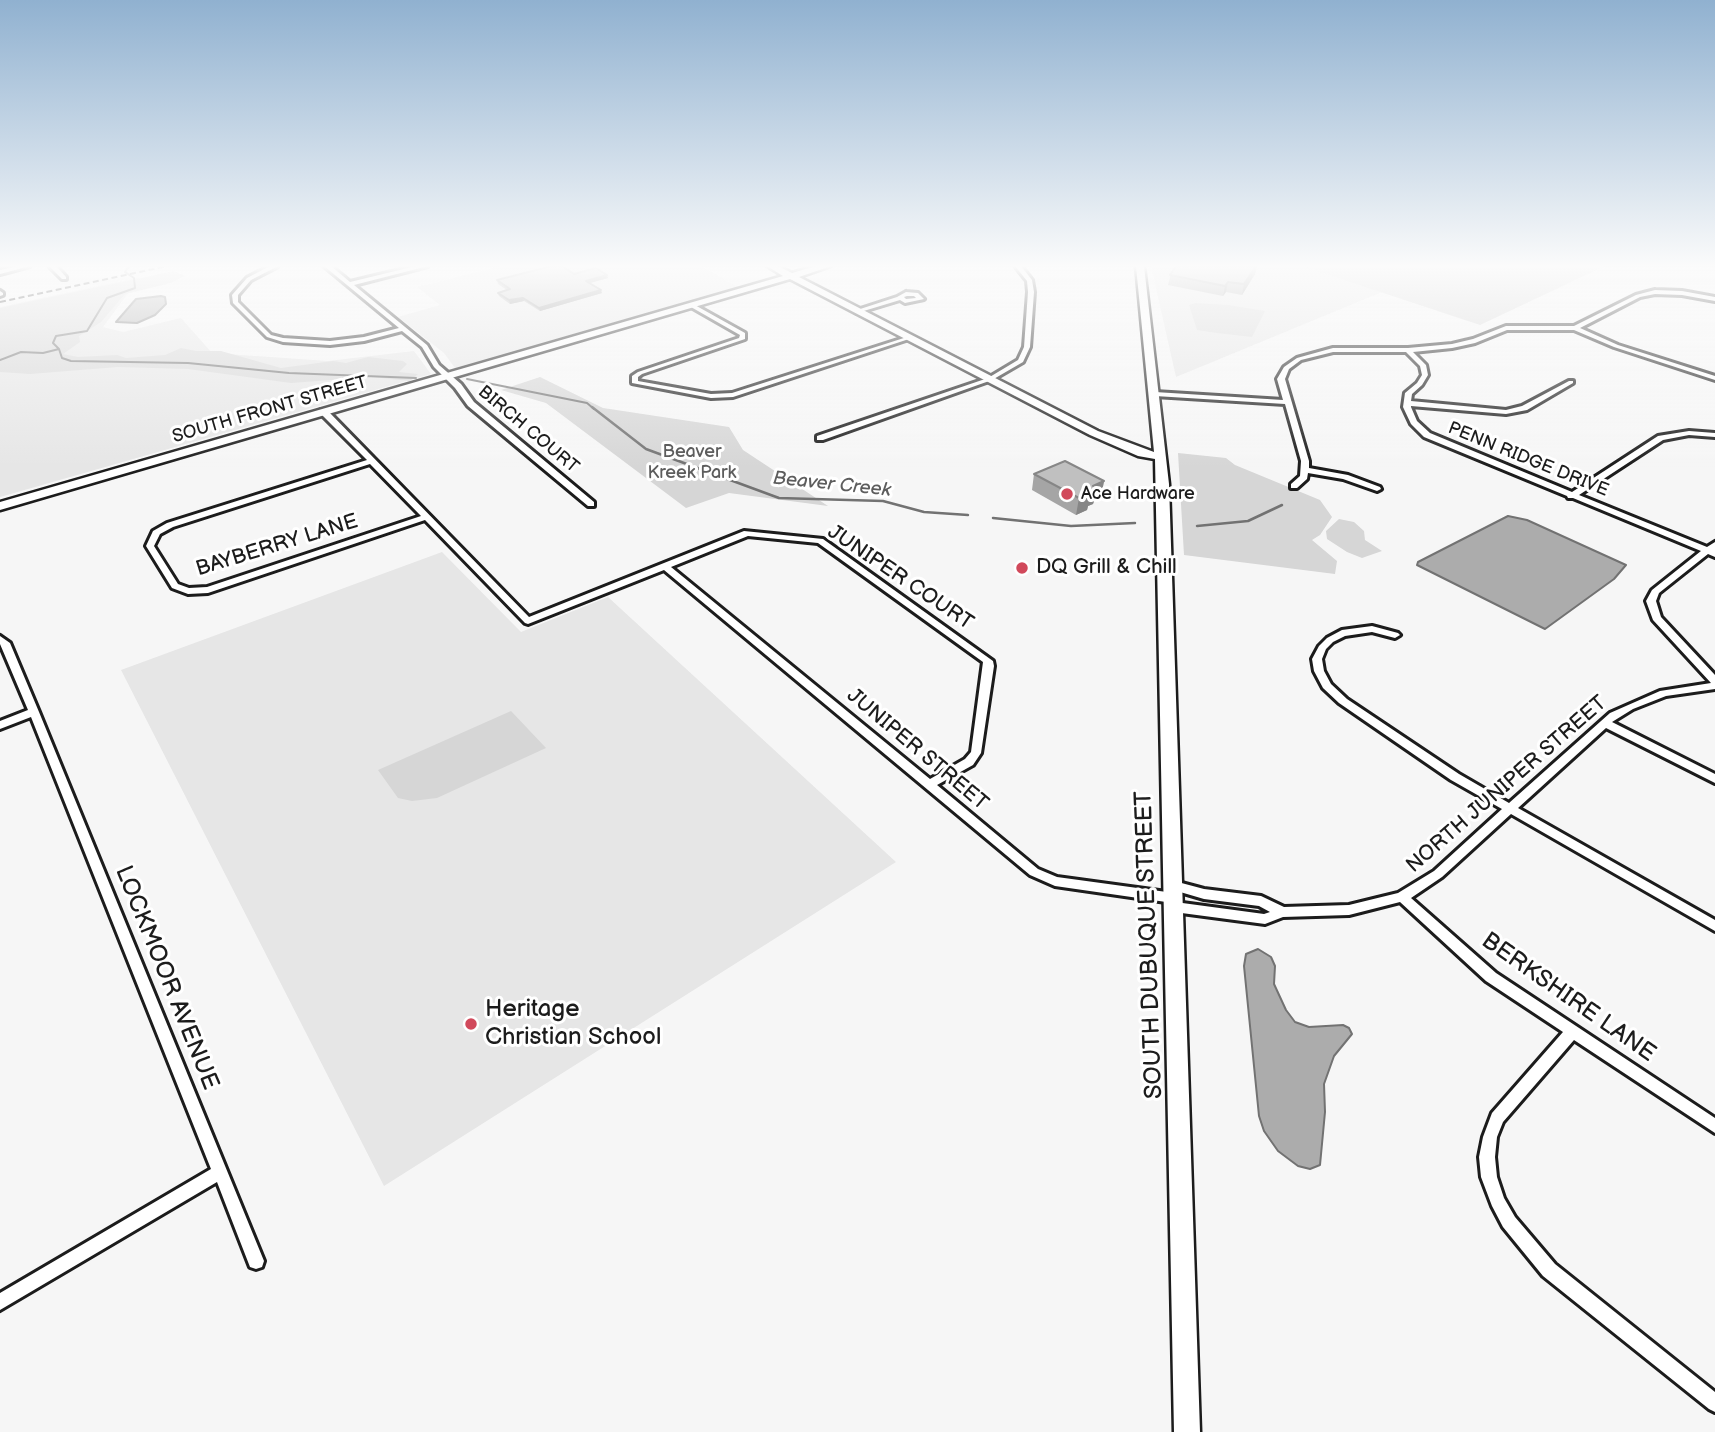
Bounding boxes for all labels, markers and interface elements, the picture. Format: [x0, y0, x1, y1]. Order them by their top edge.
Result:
street label: SOUTH FRONT STREET [170, 372, 370, 448]
street label: BIRCH COURT [473, 382, 583, 478]
street label: PENN RIDGE DRIVE [1445, 418, 1611, 502]
park label: Beaver Kreek Park [648, 441, 736, 484]
water label: Beaver Creek [772, 467, 892, 503]
place label: Ace Hardware [1081, 483, 1195, 505]
marker: Ace Hardware [1059, 486, 1075, 502]
street label: BAYBERRY LANE [193, 509, 361, 583]
street label: JUNIPER COURT [822, 520, 978, 636]
place label: DQ Grill & Chill [1036, 555, 1177, 581]
marker: DQ Grill & Chill [1014, 560, 1030, 576]
street label: JUNIPER STREET [841, 684, 993, 816]
street label: NORTH JUNIPER STREET [1402, 691, 1612, 879]
street label: SOUTH DUBUQUE STREET [1130, 791, 1170, 1099]
street label: LOCKMOOR AVENUE [108, 862, 224, 1094]
street label: BERKSHIRE LANE [1475, 927, 1661, 1069]
place label: Heritage Christian School [485, 996, 661, 1052]
marker: Heritage Christian School [463, 1016, 479, 1032]

